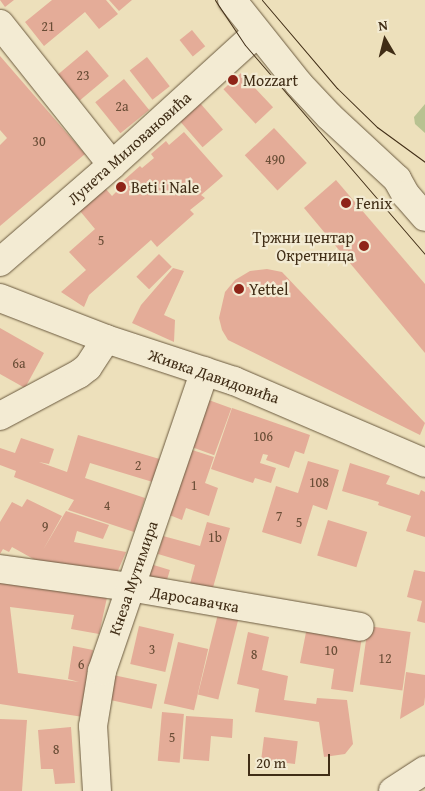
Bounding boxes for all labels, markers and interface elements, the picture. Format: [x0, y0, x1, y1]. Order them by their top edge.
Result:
north arrow [360, 15, 410, 65]
text: N [377, 15, 389, 36]
house number: 21 [41, 18, 55, 34]
house number: 23 [76, 67, 90, 83]
place label: Mozzart [243, 70, 298, 90]
marker: Mozzart [227, 74, 239, 86]
street label: Лунета Миловановића [63, 87, 195, 209]
house number: 2a [115, 98, 129, 114]
house number: 30 [32, 133, 46, 149]
house number: 490 [265, 151, 285, 167]
place label: Beti i Nale [131, 177, 199, 197]
marker: Beti i Nale [115, 181, 127, 193]
place label: Fenix [356, 193, 392, 213]
marker: Fenix [340, 197, 352, 209]
place label: Тржни центар Окретница [252, 227, 354, 265]
house number: 5 [98, 232, 104, 248]
marker: Тржни центар Окретница [358, 240, 370, 252]
place label: Yettel [249, 279, 288, 299]
marker: Yettel [233, 283, 245, 295]
street label: Живка Давидовића [146, 345, 282, 407]
house number: 6a [12, 355, 26, 371]
house number: 106 [253, 428, 273, 444]
house number: 2 [135, 457, 141, 473]
house number: 108 [309, 474, 329, 490]
house number: 1 [191, 477, 197, 493]
house number: 4 [104, 497, 110, 513]
house number: 7 [276, 508, 282, 524]
house number: 5 [296, 514, 302, 530]
house number: 9 [42, 518, 48, 534]
street label: Кнеза Мутимира [104, 518, 162, 638]
house number: 1b [208, 529, 222, 545]
street label: Даросавачка [149, 582, 241, 616]
house number: 3 [149, 641, 155, 657]
house number: 10 [324, 642, 338, 658]
house number: 8 [251, 646, 257, 662]
house number: 12 [378, 650, 392, 666]
house number: 6 [78, 656, 84, 672]
house number: 5 [169, 729, 175, 745]
house number: 8 [53, 741, 59, 757]
scale bar [250, 744, 332, 776]
text: 20 m [256, 752, 286, 773]

